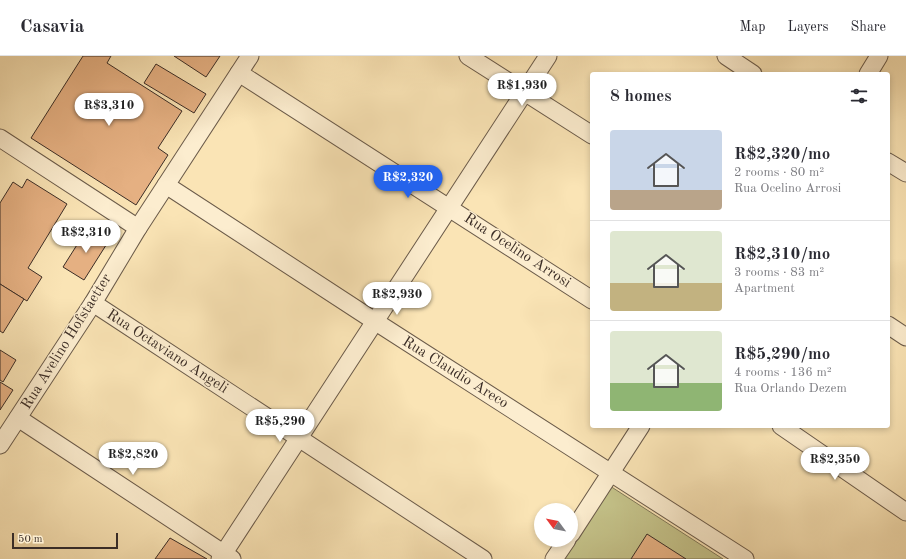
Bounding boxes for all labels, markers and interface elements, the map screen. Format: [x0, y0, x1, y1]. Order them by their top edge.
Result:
text: Casavia [20, 18, 84, 37]
text: Map [740, 20, 766, 34]
text: Layers [788, 20, 829, 34]
text: Share [851, 20, 886, 34]
pin: R$1,930 [485, 73, 559, 107]
text: R$1,930 [497, 79, 547, 92]
icon: filters [848, 85, 870, 107]
text: 8 homes [610, 88, 672, 105]
pin: R$3,310 [72, 93, 146, 127]
text: R$3,310 [84, 99, 134, 112]
icon: home [642, 146, 690, 194]
text: R$2,320/mo [734, 146, 830, 163]
pin: R$2,320 [371, 165, 445, 199]
text: 2 rooms · 80 m² [734, 166, 824, 179]
text: R$2,320 [383, 171, 433, 184]
text: Rua Ocelino Arrosi [734, 182, 841, 195]
street label: Rua Ocelino Arrosi [461, 211, 573, 291]
pin: R$2,310 [49, 220, 123, 254]
text: R$2,310 [61, 226, 111, 239]
text: R$2,310/mo [734, 246, 830, 263]
icon: home [642, 247, 690, 295]
text: 3 rooms · 83 m² [734, 266, 824, 279]
street label: Rua Avelino Hofstaetter [19, 272, 115, 412]
pin: R$2,930 [360, 282, 434, 316]
text: Apartment [734, 282, 795, 295]
text: R$2,930 [372, 288, 422, 301]
street label: Rua Octaviano Angeli [104, 307, 230, 397]
street label: Rua Claudio Areco [399, 334, 511, 412]
text: R$5,290/mo [734, 346, 830, 363]
icon: home [642, 347, 690, 395]
text: 4 rooms · 136 m² [734, 366, 832, 379]
text: Rua Orlando Dezem [734, 382, 847, 395]
pin: R$5,290 [243, 409, 317, 443]
text: R$5,290 [255, 415, 305, 428]
pin: R$2,820 [96, 442, 170, 476]
pin: R$2,350 [798, 447, 872, 481]
text: R$2,820 [108, 448, 158, 461]
text: R$2,350 [810, 453, 860, 466]
north arrow [534, 503, 578, 547]
map controls [534, 503, 578, 547]
scale bar [12, 531, 118, 550]
text: 50 m [18, 534, 43, 545]

